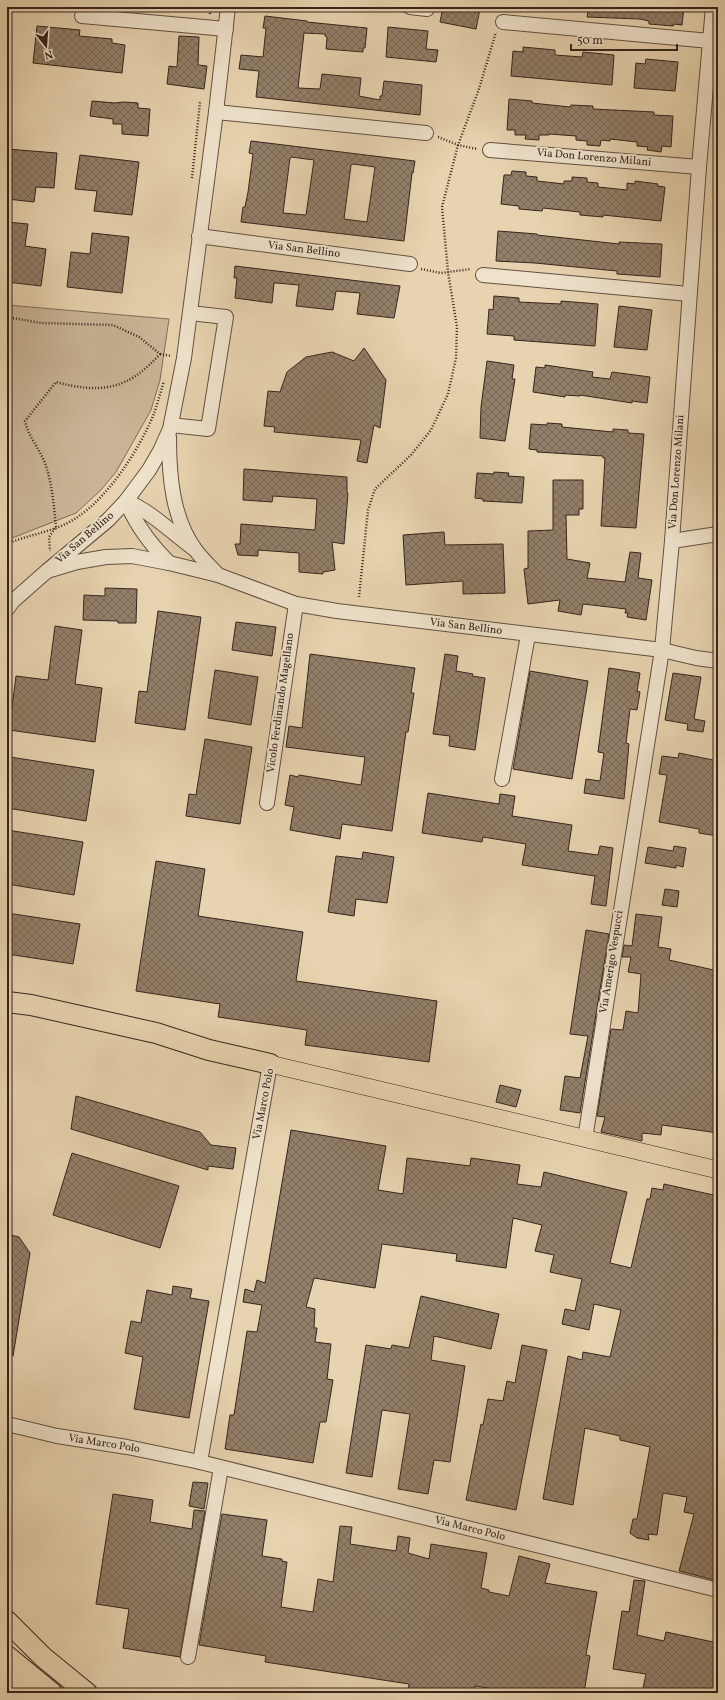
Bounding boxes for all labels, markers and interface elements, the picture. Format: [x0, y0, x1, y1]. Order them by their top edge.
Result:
north arrow [26, 26, 66, 66]
scale bar [571, 26, 677, 52]
text: 50 m [577, 33, 603, 49]
text: N [42, 46, 55, 62]
street label: Via Don Lorenzo Milani [536, 146, 652, 170]
street label: Via San Bellino [267, 238, 341, 262]
street label: Via Don Lorenzo Milani [666, 414, 688, 530]
street label: Via San Bellino [53, 508, 117, 568]
street label: Via San Bellino [429, 615, 503, 639]
street label: Vicolo Ferdinando Magellano [264, 632, 298, 774]
street label: Via Amerigo Vespucci [596, 909, 628, 1015]
street label: Via Marco Polo [250, 1067, 278, 1141]
street label: Via Marco Polo [67, 1431, 141, 1457]
street label: Via Marco Polo [433, 1513, 507, 1545]

